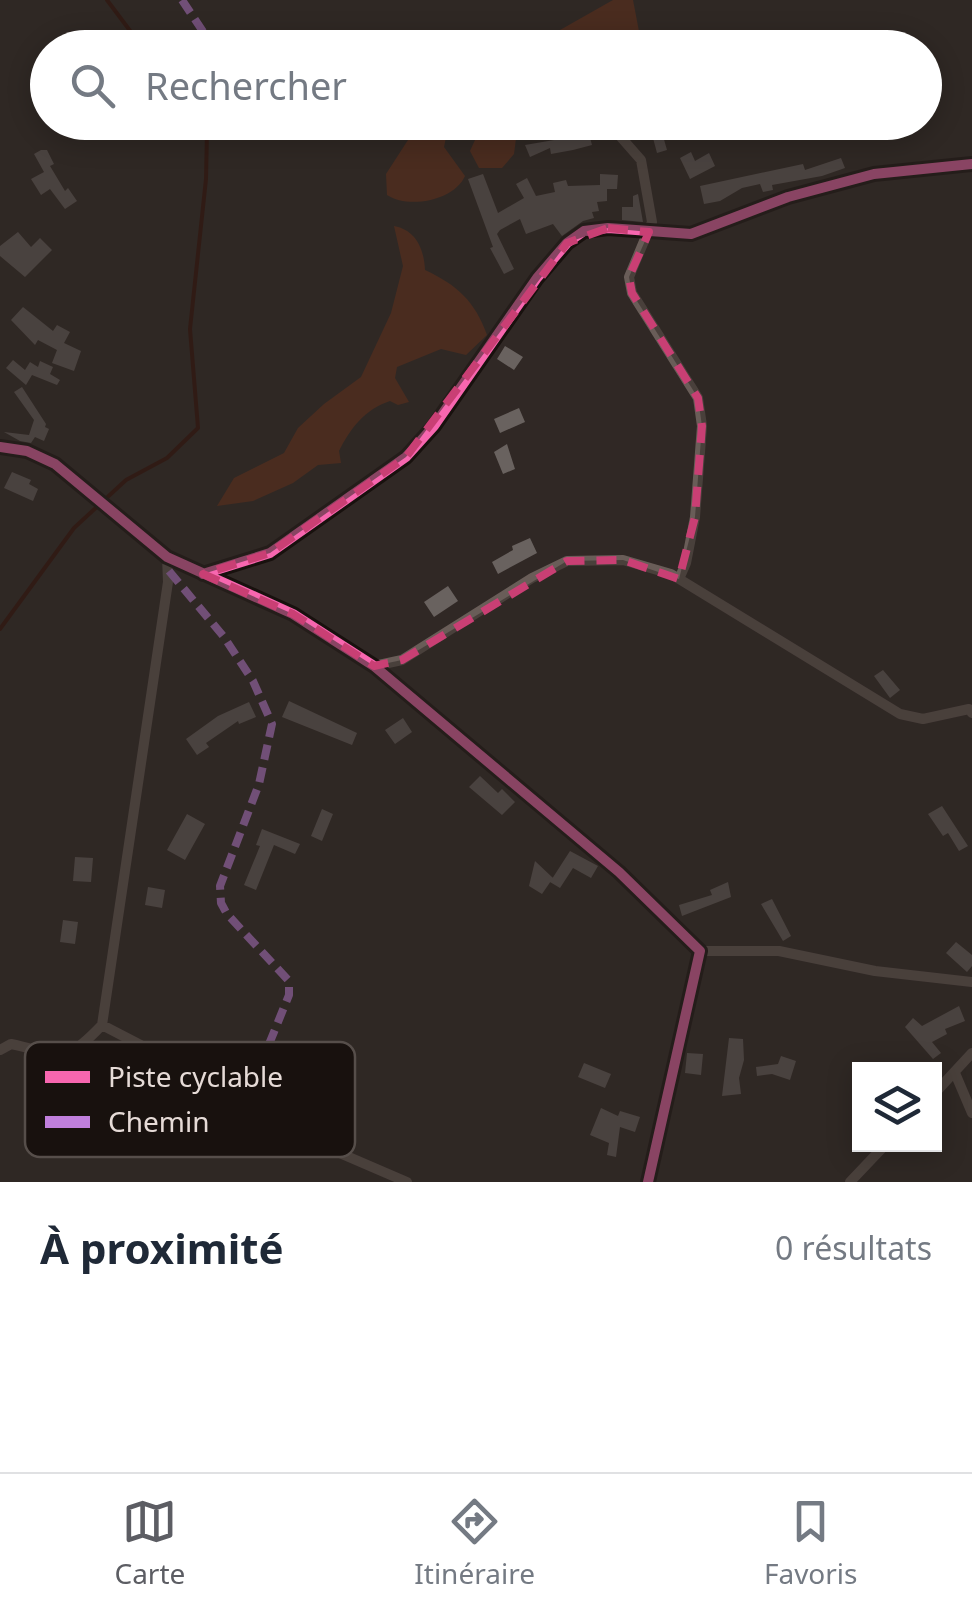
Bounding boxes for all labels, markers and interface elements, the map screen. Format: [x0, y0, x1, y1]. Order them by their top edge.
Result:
search box [30, 30, 942, 140]
icon: search [65, 58, 120, 113]
text: Rechercher [145, 59, 347, 111]
legend [25, 1042, 355, 1157]
text: Piste cyclable [108, 1057, 283, 1095]
map controls [852, 1062, 942, 1152]
button: layers [852, 1062, 942, 1152]
text: Chemin [108, 1102, 210, 1140]
text: À proximité [40, 1219, 284, 1276]
text: 0 résultats [775, 1226, 932, 1269]
tab: Carte [114, 1494, 185, 1592]
tab: Itinéraire [414, 1494, 535, 1592]
tab: Favoris [764, 1494, 858, 1592]

